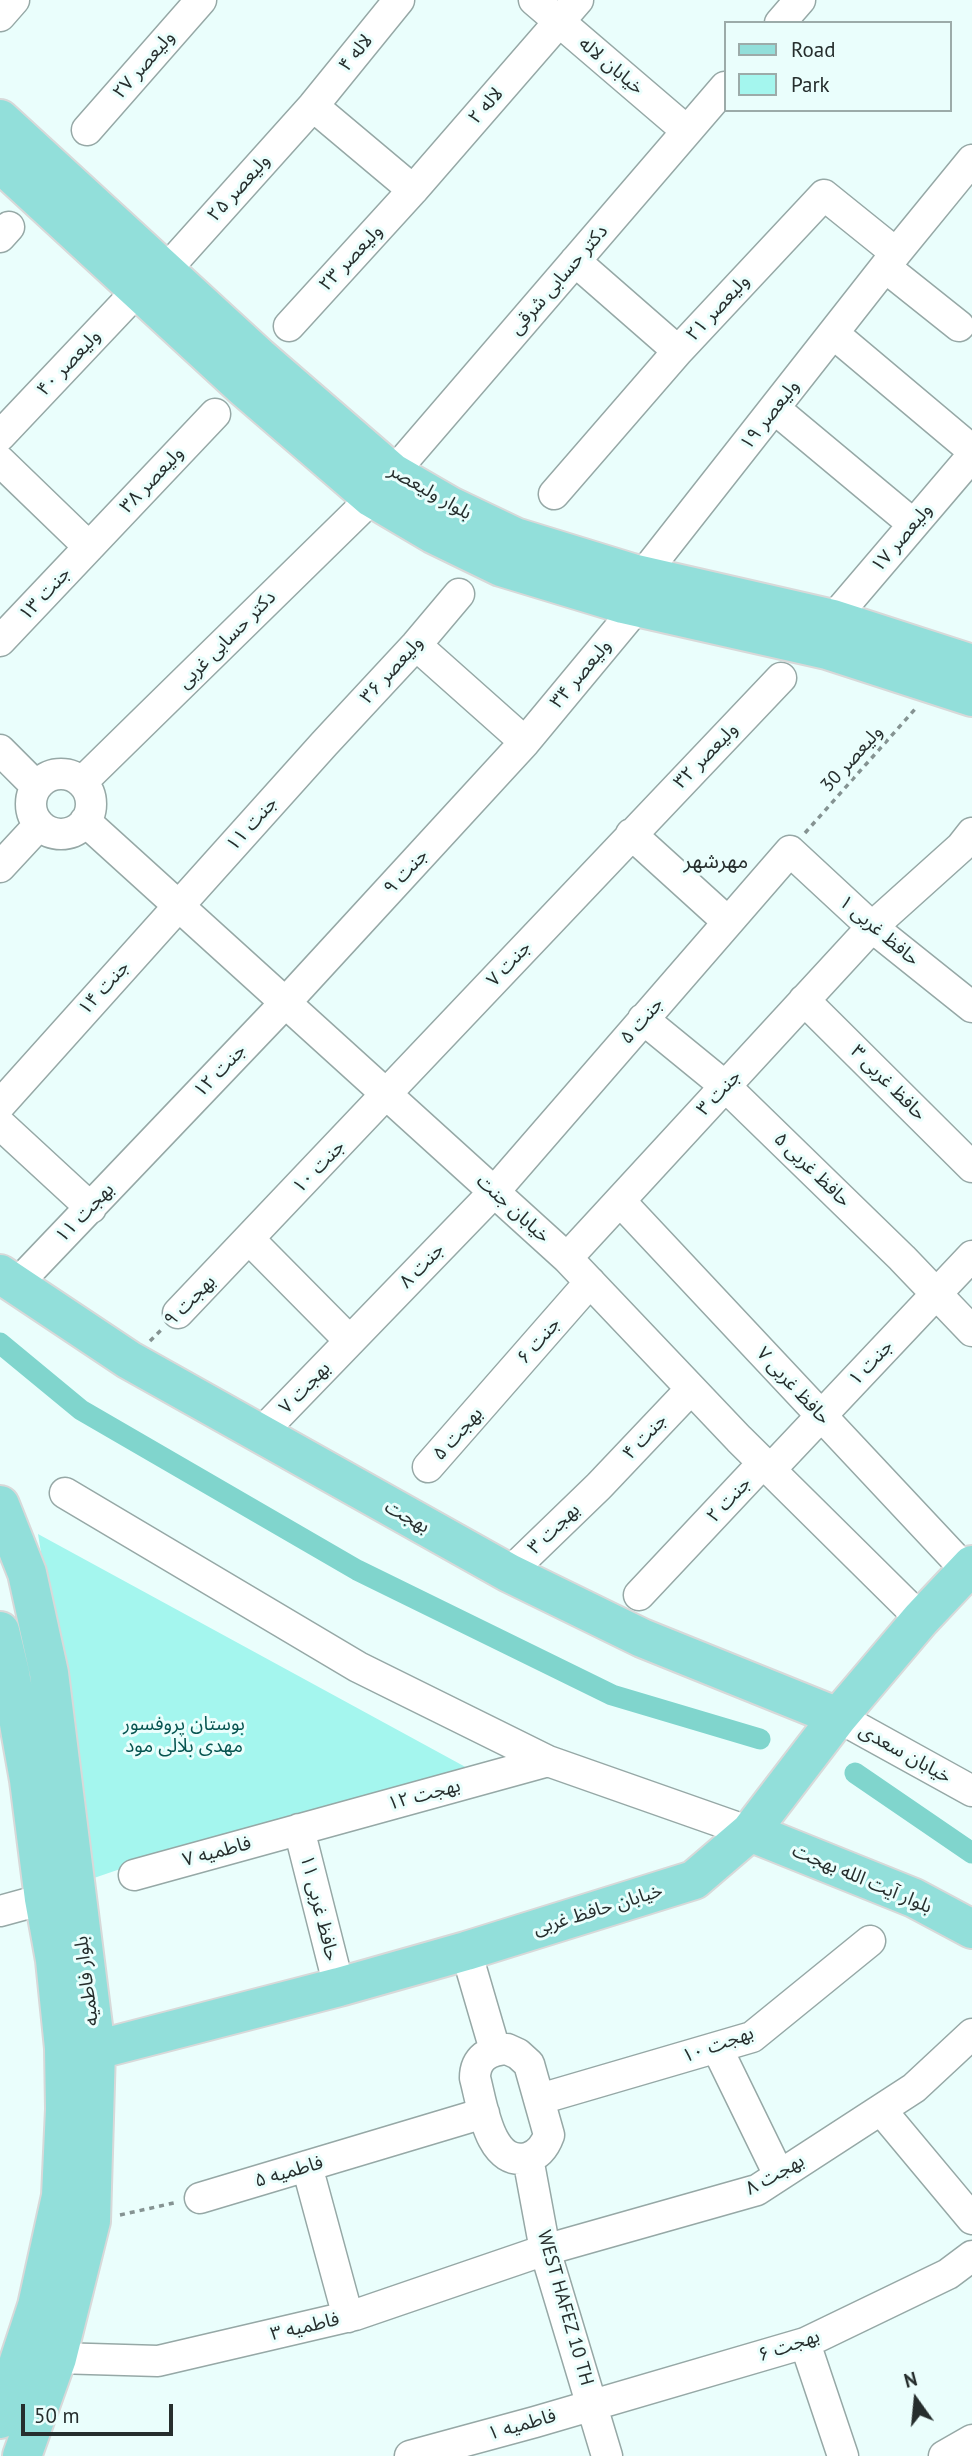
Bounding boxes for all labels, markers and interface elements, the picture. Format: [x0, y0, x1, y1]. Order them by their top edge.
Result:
legend [724, 21, 951, 112]
street label: ولیعصر ۲۷ [108, 26, 180, 104]
street label: لاله ۴ [334, 30, 378, 76]
street label: خیابان لاله [574, 32, 648, 100]
text: Road [791, 36, 835, 63]
text: Park [791, 71, 830, 98]
street label: لاله ۲ [464, 83, 508, 129]
street label: ولیعصر ۲۵ [203, 150, 275, 226]
street label: ولیعصر ۲۳ [314, 220, 388, 296]
street label: دکتر حسابی شرقی [505, 220, 613, 340]
street label: ولیعصر ۲۱ [681, 270, 755, 346]
street label: ولیعصر ۴۰ [32, 325, 106, 401]
street label: ولیعصر ۱۹ [736, 375, 804, 455]
street label: ولیعصر ۳۸ [115, 442, 189, 518]
street label: بلوار ولیعصر [384, 459, 476, 525]
street label: ولیعصر ۱۷ [867, 499, 937, 577]
street label: جنت ۱۳ [14, 562, 76, 626]
street label: دکتر حسابی غربی [173, 586, 281, 694]
street label: ولیعصر ۳۶ [356, 632, 428, 708]
street label: ولیعصر ۳۴ [546, 635, 616, 713]
street label: ولیعصر ۳۲ [669, 718, 743, 794]
street label: ولیعصر 30 [816, 721, 888, 797]
street label: جنت ۱۱ [222, 792, 282, 856]
street label: جنت ۹ [379, 844, 433, 900]
district label: مهرشهر [684, 849, 748, 875]
street label: حافظ غربی ۱ [834, 891, 924, 971]
street label: جنت ۷ [482, 936, 536, 992]
street label: جنت ۱۴ [74, 956, 134, 1020]
street label: جنت ۵ [616, 993, 668, 1049]
street label: جنت ۱۲ [189, 1040, 251, 1102]
street label: حافظ غربی ۳ [845, 1040, 931, 1126]
street label: جنت ۳ [692, 1065, 746, 1121]
street label: حافظ غربی ۵ [769, 1128, 855, 1212]
street label: جنت ۱۰ [288, 1136, 350, 1198]
street label: خیابان جنت [472, 1170, 554, 1248]
street label: بهجت ۱۱ [51, 1178, 119, 1248]
street label: جنت ۸ [395, 1239, 449, 1293]
street label: بهجت ۹ [159, 1270, 221, 1332]
street label: جنت ۶ [513, 1313, 565, 1369]
street label: جنت ۱ [844, 1335, 898, 1391]
street label: حافظ غربی ۷ [751, 1343, 835, 1429]
street label: بهجت ۷ [275, 1357, 335, 1419]
street label: بهجت ۵ [428, 1403, 488, 1465]
street label: جنت ۴ [618, 1409, 672, 1465]
street label: جنت ۲ [702, 1472, 756, 1528]
street label: بهجت [381, 1495, 433, 1539]
street label: بهجت ۳ [523, 1499, 585, 1559]
park label: بوستان پروفسور مهدی بلالی مود [123, 1714, 245, 1758]
street label: خیابان سعدی [855, 1719, 955, 1789]
street label: بهجت ۱۲ [385, 1774, 463, 1816]
street label: فاطمیه ۷ [180, 1832, 254, 1872]
street label: بلوار آیت الله بهجت [789, 1839, 935, 1919]
street label: حافظ غربی ۱۱ [295, 1853, 343, 1963]
street label: خیابان حافظ غربی [530, 1879, 666, 1941]
street label: بلوار فاطمیه [70, 1935, 104, 2027]
street label: بهجت ۱۰ [679, 2022, 757, 2068]
street label: بهجت ۸ [742, 2150, 808, 2200]
street label: فاطمیه ۵ [252, 2151, 326, 2193]
street label: WEST HAFEZ 10 TH [532, 2228, 598, 2388]
street label: فاطمیه ۳ [268, 2308, 342, 2346]
street label: بهجت ۶ [755, 2325, 823, 2367]
north arrow [881, 2365, 951, 2435]
text: N [901, 2367, 920, 2393]
scale bar [24, 2390, 177, 2434]
text: 50 m [34, 2402, 80, 2429]
street label: فاطمیه ۱ [485, 2404, 559, 2446]

